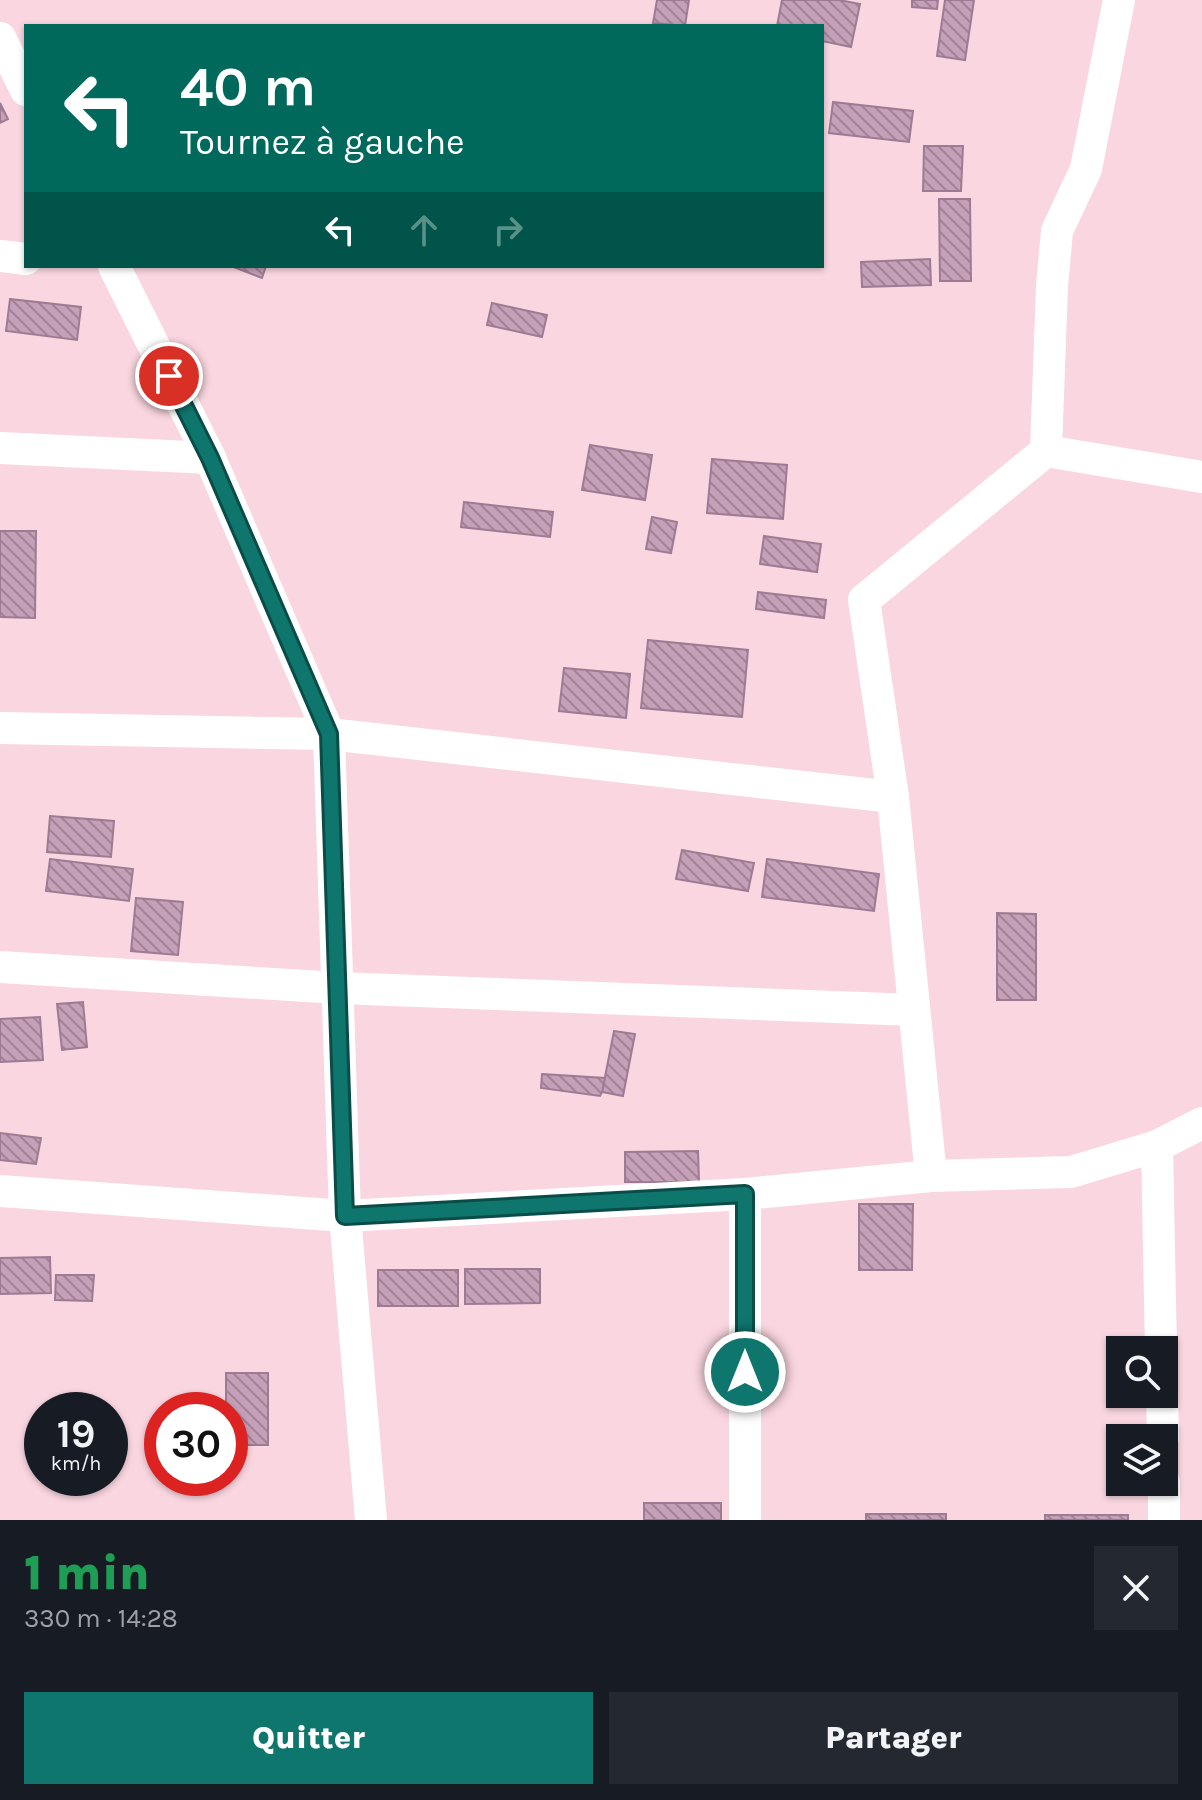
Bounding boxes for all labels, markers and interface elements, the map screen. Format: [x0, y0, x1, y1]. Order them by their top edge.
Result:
text: 40 m [180, 54, 316, 119]
icon: left [48, 56, 152, 160]
text: Tournez à gauche [180, 121, 465, 163]
icon: left [318, 208, 362, 252]
icon: ahead [402, 208, 446, 252]
icon: right [486, 208, 530, 252]
pin [135, 342, 203, 410]
icon: arrive [147, 354, 191, 398]
position arrow [703, 1330, 787, 1414]
map controls [1106, 1336, 1178, 1496]
button: search [1106, 1336, 1178, 1408]
speed limit sign: 30 [144, 1392, 248, 1496]
text: 19 [57, 1410, 95, 1457]
button: layers [1106, 1424, 1178, 1496]
text: km/h [51, 1452, 101, 1475]
text: 1 min [24, 1545, 150, 1601]
button: close [1094, 1546, 1178, 1630]
text: 330 m · 14:28 [24, 1603, 178, 1634]
button: Quitter [24, 1692, 593, 1784]
button: Partager [609, 1692, 1178, 1784]

